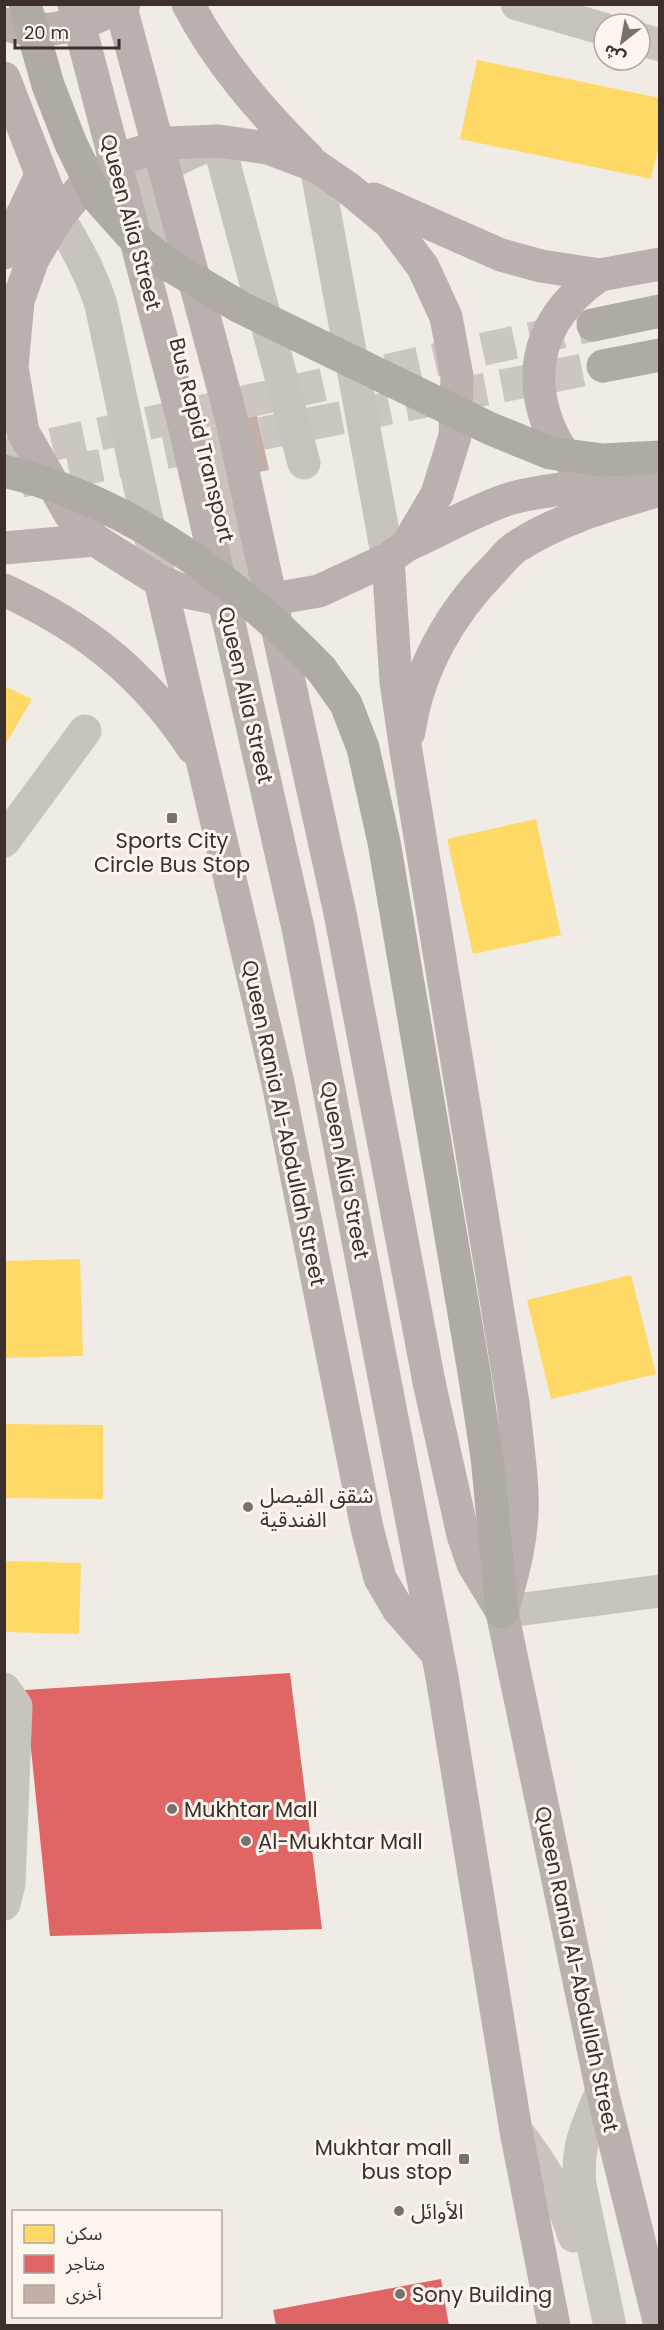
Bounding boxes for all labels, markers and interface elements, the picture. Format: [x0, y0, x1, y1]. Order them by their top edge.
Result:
scale bar [15, 12, 118, 50]
north arrow [592, 12, 652, 72]
text: 20 m [24, 20, 69, 45]
text: ش [599, 39, 630, 70]
street label: Queen Alia Street [94, 131, 168, 313]
street label: Bus Rapid Transport [163, 335, 241, 545]
street label: Queen Alia Street [212, 604, 280, 786]
marker: Sports City Circle Bus Stop [165, 811, 179, 825]
place label: Sports City Circle Bus Stop [94, 826, 250, 879]
street label: Queen Rania Al-Abdullah Street [235, 957, 333, 1289]
street label: Queen Alia Street [314, 1078, 376, 1262]
place label: شقق الفيصل الفندقية [260, 1481, 373, 1534]
marker: شقق الفيصل الفندقية [241, 1500, 255, 1514]
place label: Mukhtar Mall [184, 1795, 318, 1824]
marker: Mukhtar Mall [165, 1802, 179, 1816]
street label: Queen Rania Al-Abdullah Street [528, 1803, 626, 2135]
place label: ِAl-Mukhtar Mall [258, 1827, 423, 1856]
marker: ِAl-Mukhtar Mall [239, 1834, 253, 1848]
place label: Mukhtar mall bus stop [315, 2133, 452, 2186]
marker: Mukhtar mall bus stop [457, 2152, 471, 2166]
place label: الأوائل [411, 2197, 464, 2226]
marker: الأوائل [392, 2204, 406, 2218]
legend [12, 2210, 222, 2318]
text: سكن [66, 2221, 102, 2246]
text: متاجر [65, 2251, 105, 2276]
place label: Sony Building [412, 2280, 552, 2309]
text: أخرى [66, 2281, 102, 2306]
marker: Sony Building [393, 2287, 407, 2301]

